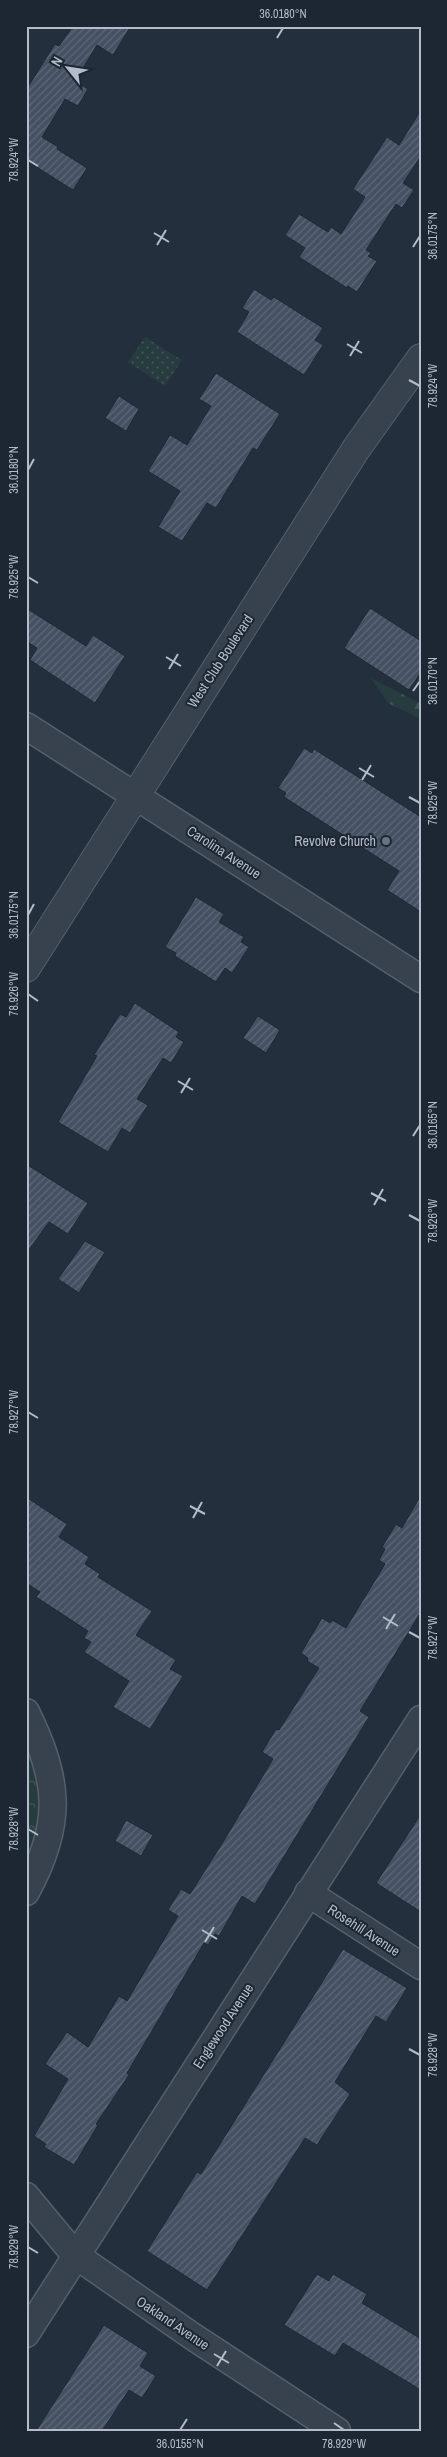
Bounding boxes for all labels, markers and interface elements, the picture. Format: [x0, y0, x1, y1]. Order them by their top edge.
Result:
text: 36.0180°N [259, 6, 307, 22]
north arrow [42, 42, 92, 92]
text: N [47, 53, 67, 70]
text: 78.924°W [6, 137, 22, 182]
text: 36.0175°N [425, 212, 441, 260]
text: 78.924°W [425, 363, 441, 408]
text: 36.0180°N [6, 446, 22, 494]
text: 78.925°W [6, 554, 22, 599]
street label: West Club Boulevard [183, 611, 257, 711]
text: 36.0170°N [425, 657, 441, 705]
text: 78.925°W [425, 780, 441, 825]
street label: Carolina Avenue [184, 821, 264, 883]
place label: Revolve Church [294, 832, 376, 850]
marker: Revolve Church [380, 835, 392, 847]
text: 36.0175°N [6, 891, 22, 939]
text: 78.926°W [6, 971, 22, 1016]
text: 36.0165°N [425, 1101, 441, 1149]
text: 78.926°W [425, 1198, 441, 1243]
text: 78.927°W [6, 1389, 22, 1434]
text: 78.927°W [425, 1615, 441, 1660]
text: 78.928°W [6, 1806, 22, 1851]
street label: Rosehill Avenue [324, 1900, 404, 1960]
street label: Englewood Avenue [189, 1980, 257, 2072]
text: 78.928°W [425, 2032, 441, 2077]
text: 78.929°W [6, 2224, 22, 2269]
street label: Oakland Avenue [133, 2292, 213, 2354]
text: 36.0155°N [156, 2436, 204, 2452]
text: 78.929°W [322, 2436, 367, 2452]

